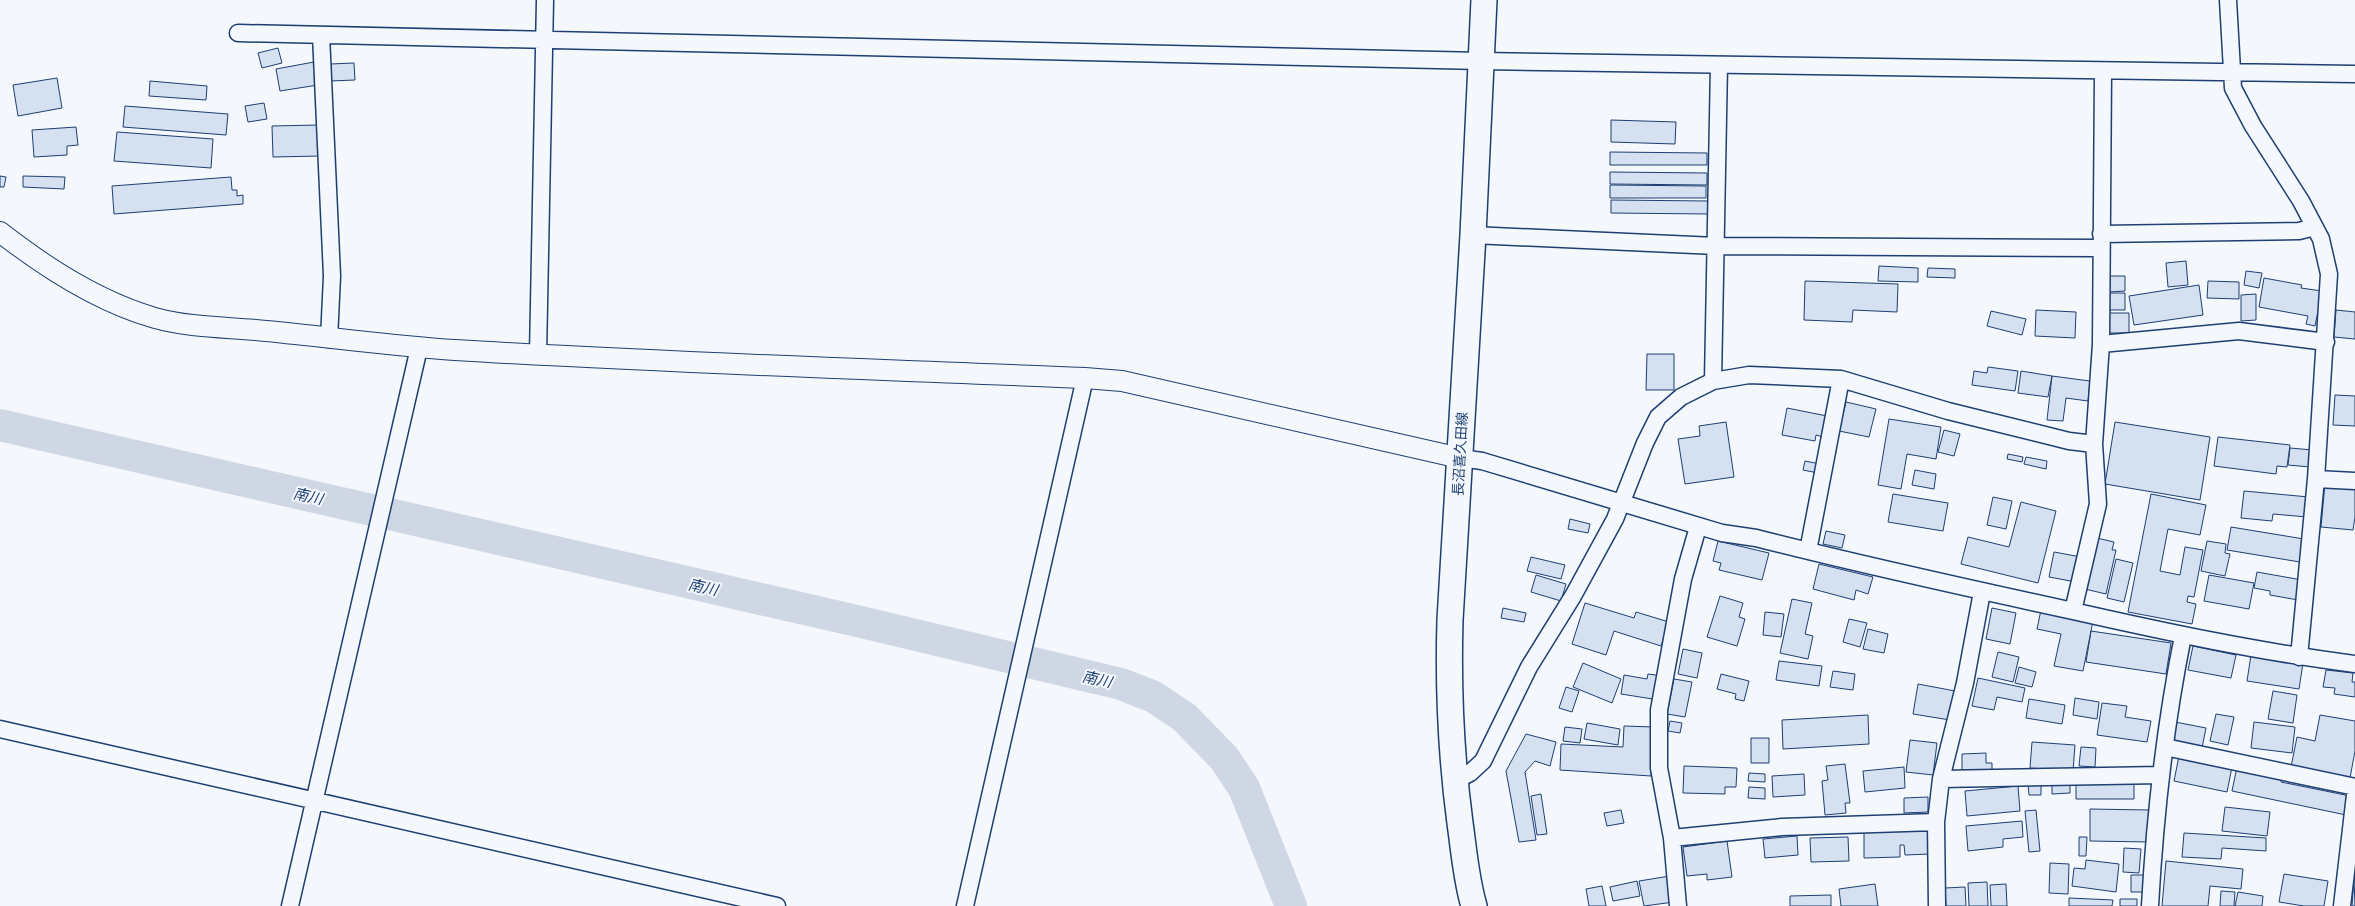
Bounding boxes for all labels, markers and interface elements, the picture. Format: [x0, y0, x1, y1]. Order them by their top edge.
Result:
street label: 長沼喜久田線 [1449, 412, 1471, 496]
water label: 南川 [291, 483, 327, 509]
water label: 南川 [686, 574, 722, 600]
water label: 南川 [1080, 666, 1116, 692]

